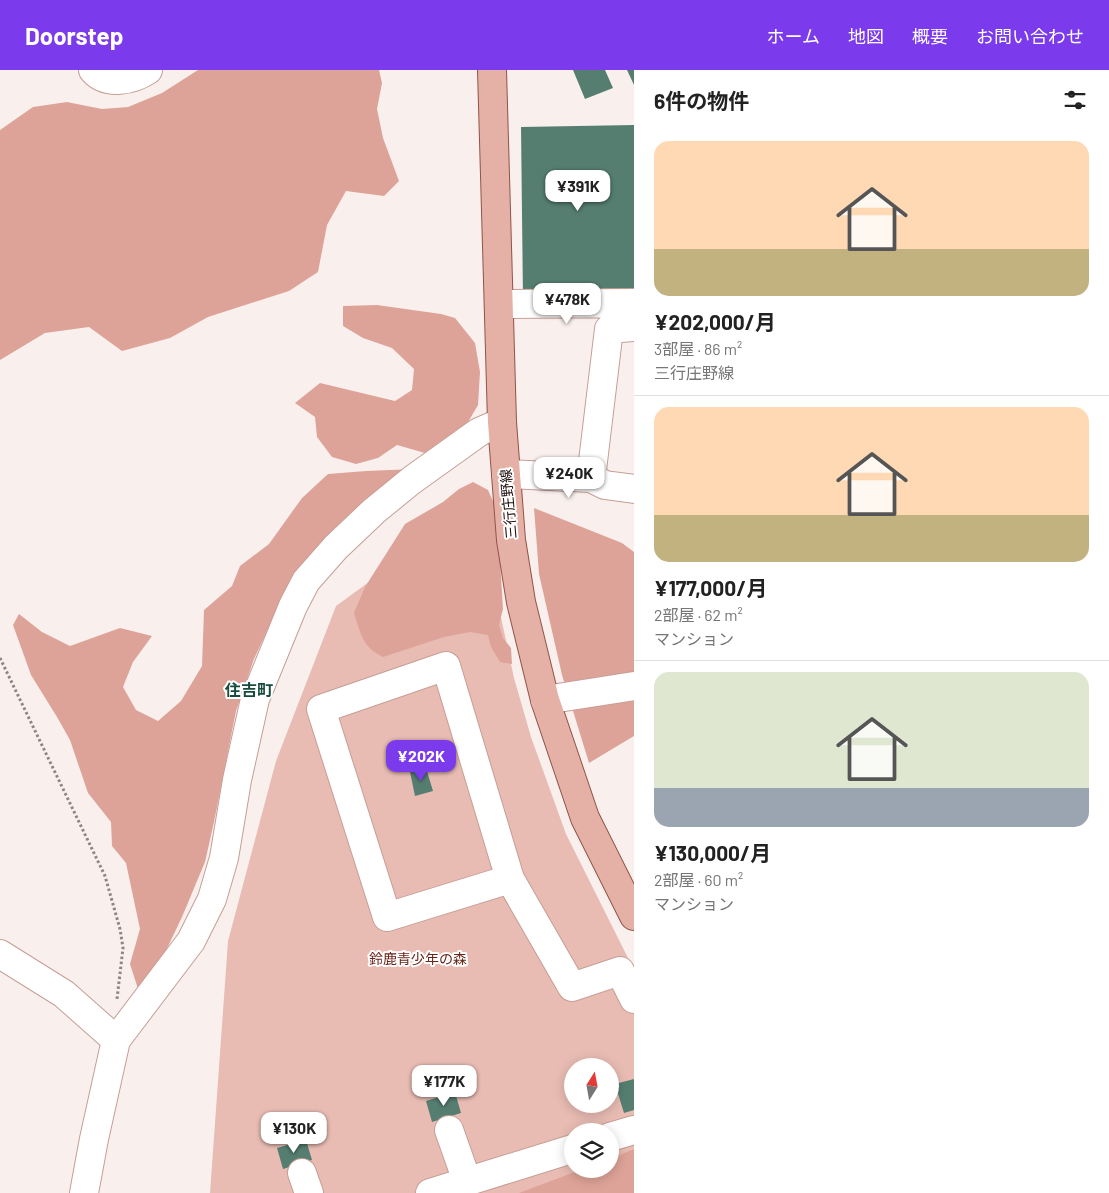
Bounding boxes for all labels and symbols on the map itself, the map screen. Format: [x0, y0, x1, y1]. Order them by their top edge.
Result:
pin: ¥391K [543, 170, 613, 212]
pin: ¥478K [532, 282, 602, 325]
pin: ¥240K [534, 456, 604, 499]
street label: 三行庄野線 [496, 468, 520, 540]
district label: 住吉町 [224, 680, 273, 699]
pin: ¥202K [386, 740, 456, 782]
park label: 鈴鹿青少年の森 [369, 950, 467, 967]
north arrow [564, 1058, 619, 1112]
pin: ¥177K [409, 1064, 479, 1107]
pin: ¥130K [259, 1112, 329, 1154]

